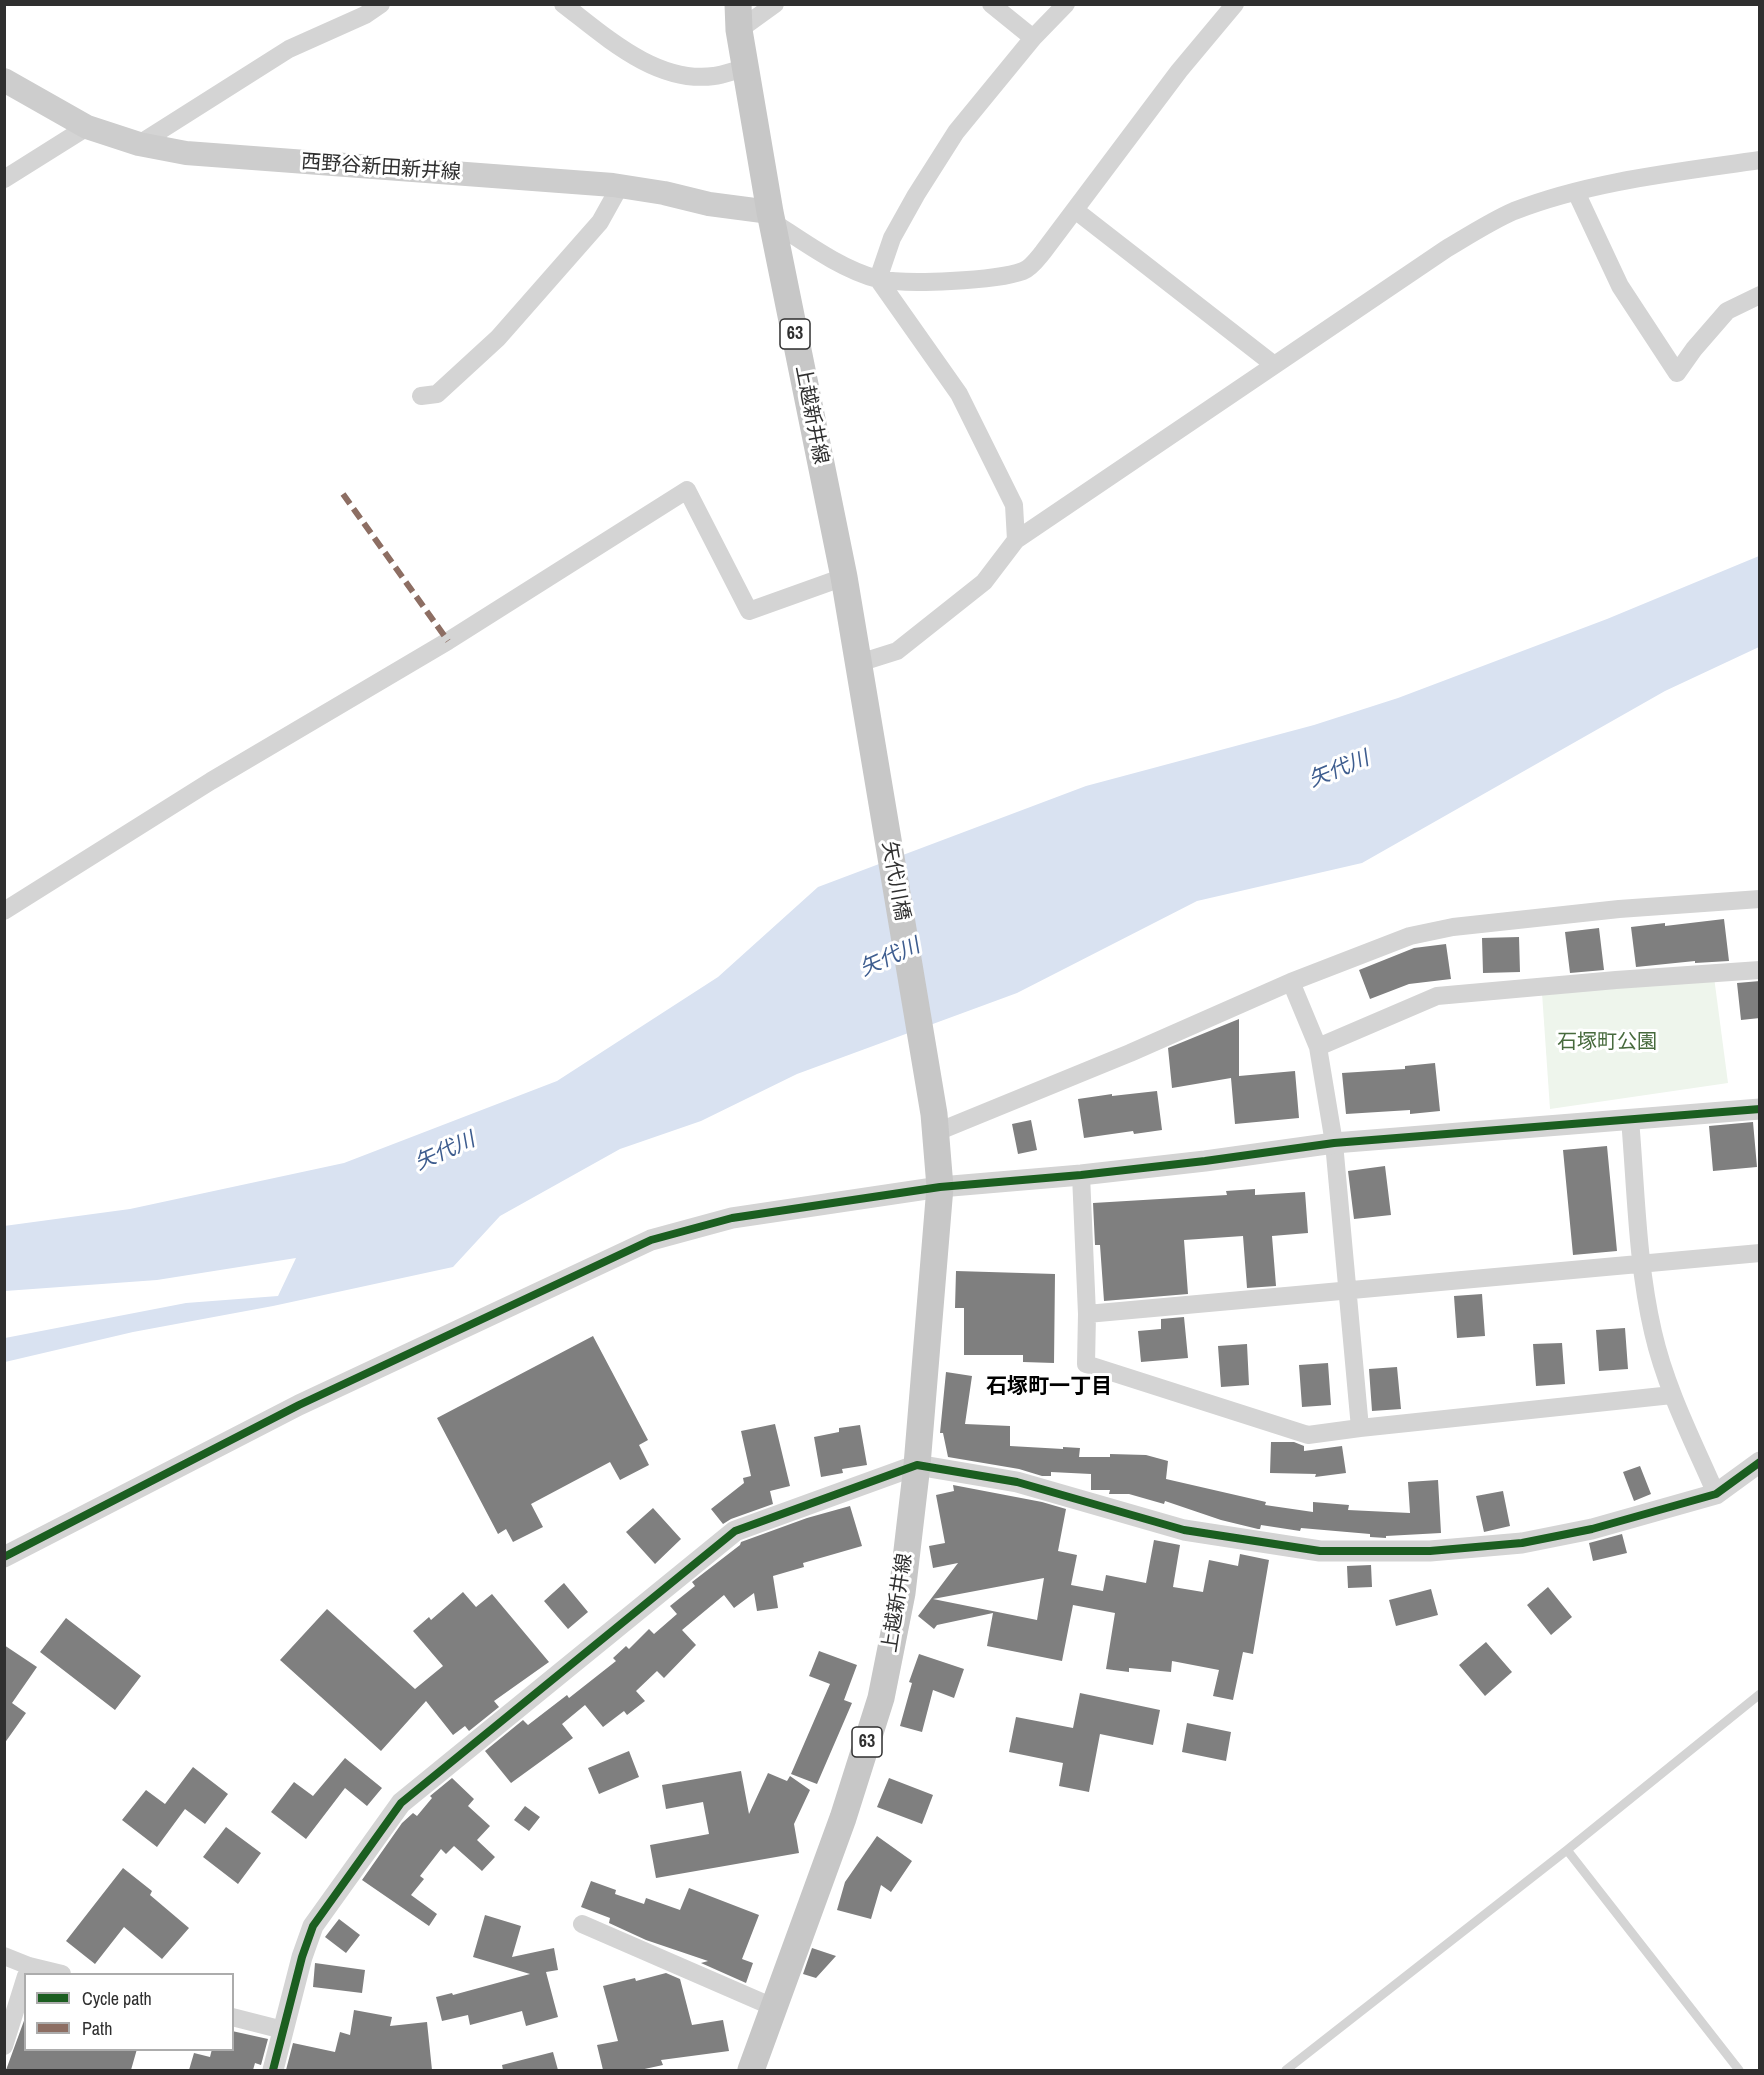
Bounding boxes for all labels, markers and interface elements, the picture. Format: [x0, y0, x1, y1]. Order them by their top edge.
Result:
street label: 西野谷新田新井線 [300, 150, 462, 186]
road number: 63 [780, 319, 810, 349]
street label: 上越新井線 [790, 364, 832, 466]
water label: 矢代川 [1305, 747, 1373, 793]
street label: 矢代川橋 [876, 840, 914, 922]
water label: 矢代川 [856, 934, 924, 982]
park label: 石塚町公園 [1557, 1031, 1657, 1055]
water label: 矢代川 [411, 1128, 479, 1176]
district label: 石塚町一丁目 [986, 1374, 1112, 1400]
street label: 上越新井線 [878, 1552, 918, 1654]
road number: 63 [852, 1727, 882, 1757]
legend [24, 1973, 234, 2051]
text: Cycle path [82, 1986, 152, 2011]
text: Path [82, 2016, 112, 2041]

